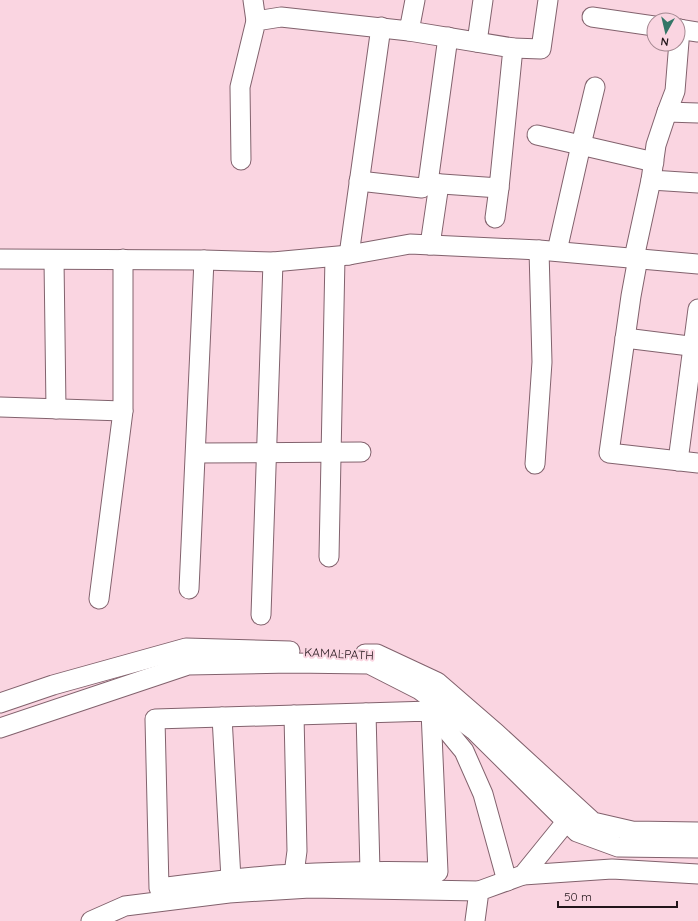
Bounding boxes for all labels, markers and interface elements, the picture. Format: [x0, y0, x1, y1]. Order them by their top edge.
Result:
north arrow [646, 12, 686, 52]
text: N [660, 34, 670, 49]
street label: KAMALPATH [304, 644, 374, 663]
scale bar [558, 883, 677, 909]
text: 50 m [564, 889, 592, 904]

